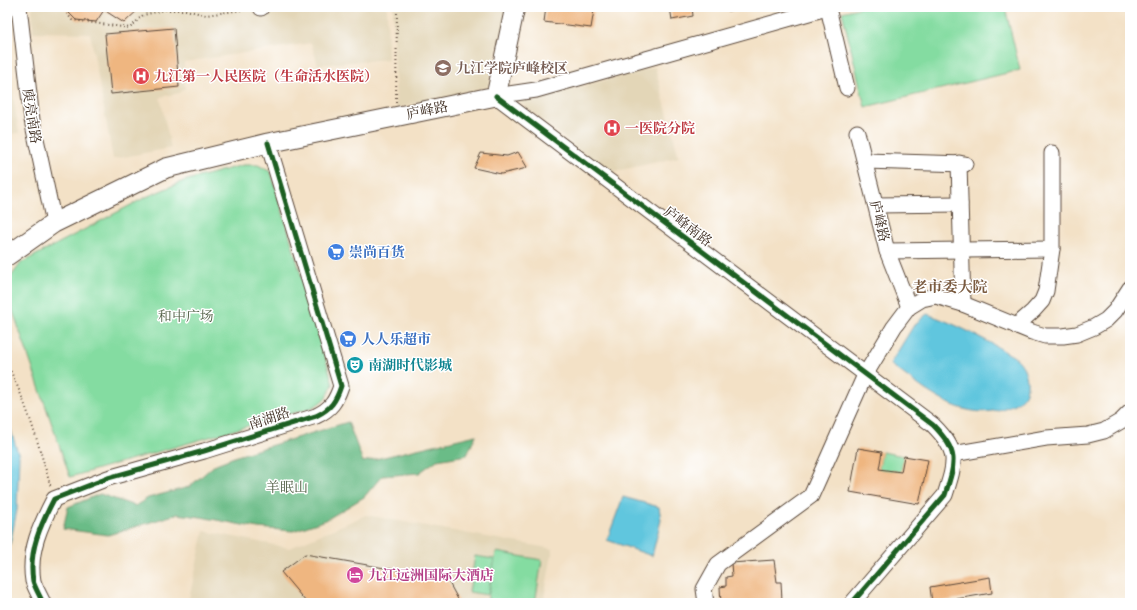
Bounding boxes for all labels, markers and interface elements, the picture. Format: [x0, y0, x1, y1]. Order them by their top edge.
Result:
school or university icon: 九江学院庐峰校区 [433, 58, 453, 78]
place label: 九江学院庐峰校区 [456, 58, 568, 78]
hospital icon: 九江第一人民医院（生命活水医院） [131, 66, 151, 86]
place label: 九江第一人民医院（生命活水医院） [154, 66, 378, 86]
street label: 庾亮南路 [18, 87, 46, 145]
street label: 庐峰路 [404, 96, 450, 124]
hospital icon: 一医院分院 [602, 118, 622, 138]
place label: 一医院分院 [625, 118, 695, 138]
street label: 庐峰路 [865, 198, 895, 244]
street label: 庐峰南路 [660, 201, 716, 251]
supermarket icon: 崇尚百货 [326, 242, 346, 262]
place label: 崇尚百货 [349, 242, 405, 262]
district label: 老市委大院 [912, 276, 988, 297]
park label: 和中广场 [158, 306, 214, 326]
supermarket icon: 人人乐超市 [338, 329, 358, 349]
place label: 人人乐超市 [361, 329, 431, 349]
theatre icon: 南湖时代影城 [345, 355, 365, 375]
place label: 南湖时代影城 [368, 355, 452, 375]
street label: 南湖路 [246, 402, 292, 434]
park label: 羊眠山 [266, 477, 308, 497]
hotel icon: 九江远洲国际大酒店 [345, 565, 365, 585]
place label: 九江远洲国际大酒店 [368, 565, 494, 585]

